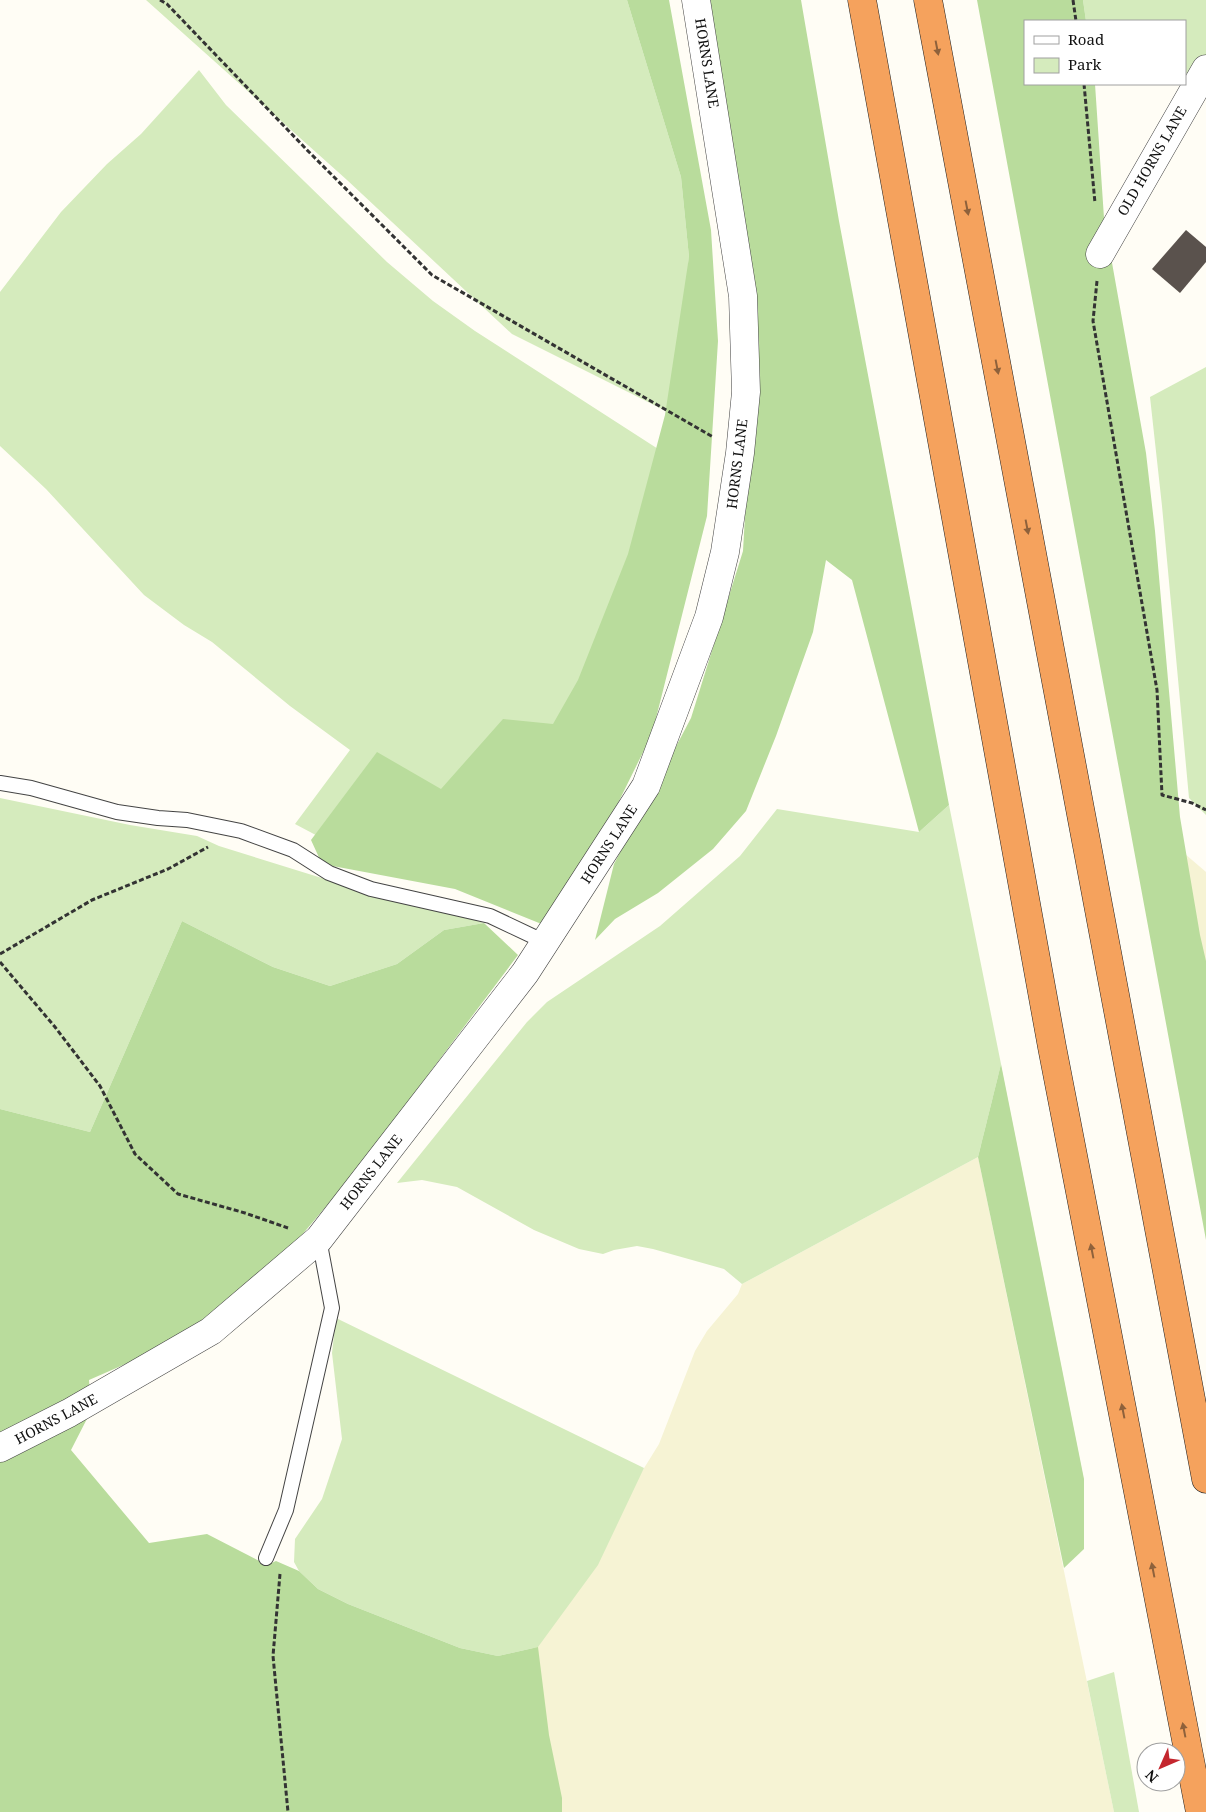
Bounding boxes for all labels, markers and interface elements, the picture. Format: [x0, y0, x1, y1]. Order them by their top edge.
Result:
street label: HORNS LANE [691, 17, 724, 109]
legend [1024, 20, 1186, 85]
text: Road [1068, 29, 1104, 49]
one-way arrow [933, 40, 941, 56]
text: Park [1068, 54, 1102, 74]
street label: OLD HORNS LANE [1112, 102, 1191, 219]
one-way arrow [963, 200, 971, 215]
one-way arrow [993, 360, 1001, 375]
street label: HORNS LANE [722, 418, 751, 510]
one-way arrow [1023, 519, 1031, 535]
street label: HORNS LANE [576, 800, 641, 887]
street label: HORNS LANE [335, 1130, 406, 1213]
one-way arrow [1087, 1243, 1095, 1259]
street label: HORNS LANE [11, 1389, 100, 1448]
one-way arrow [1118, 1402, 1126, 1418]
one-way arrow [1149, 1562, 1157, 1578]
one-way arrow [1180, 1721, 1188, 1737]
north arrow [1136, 1742, 1186, 1792]
text: N [1141, 1766, 1162, 1787]

